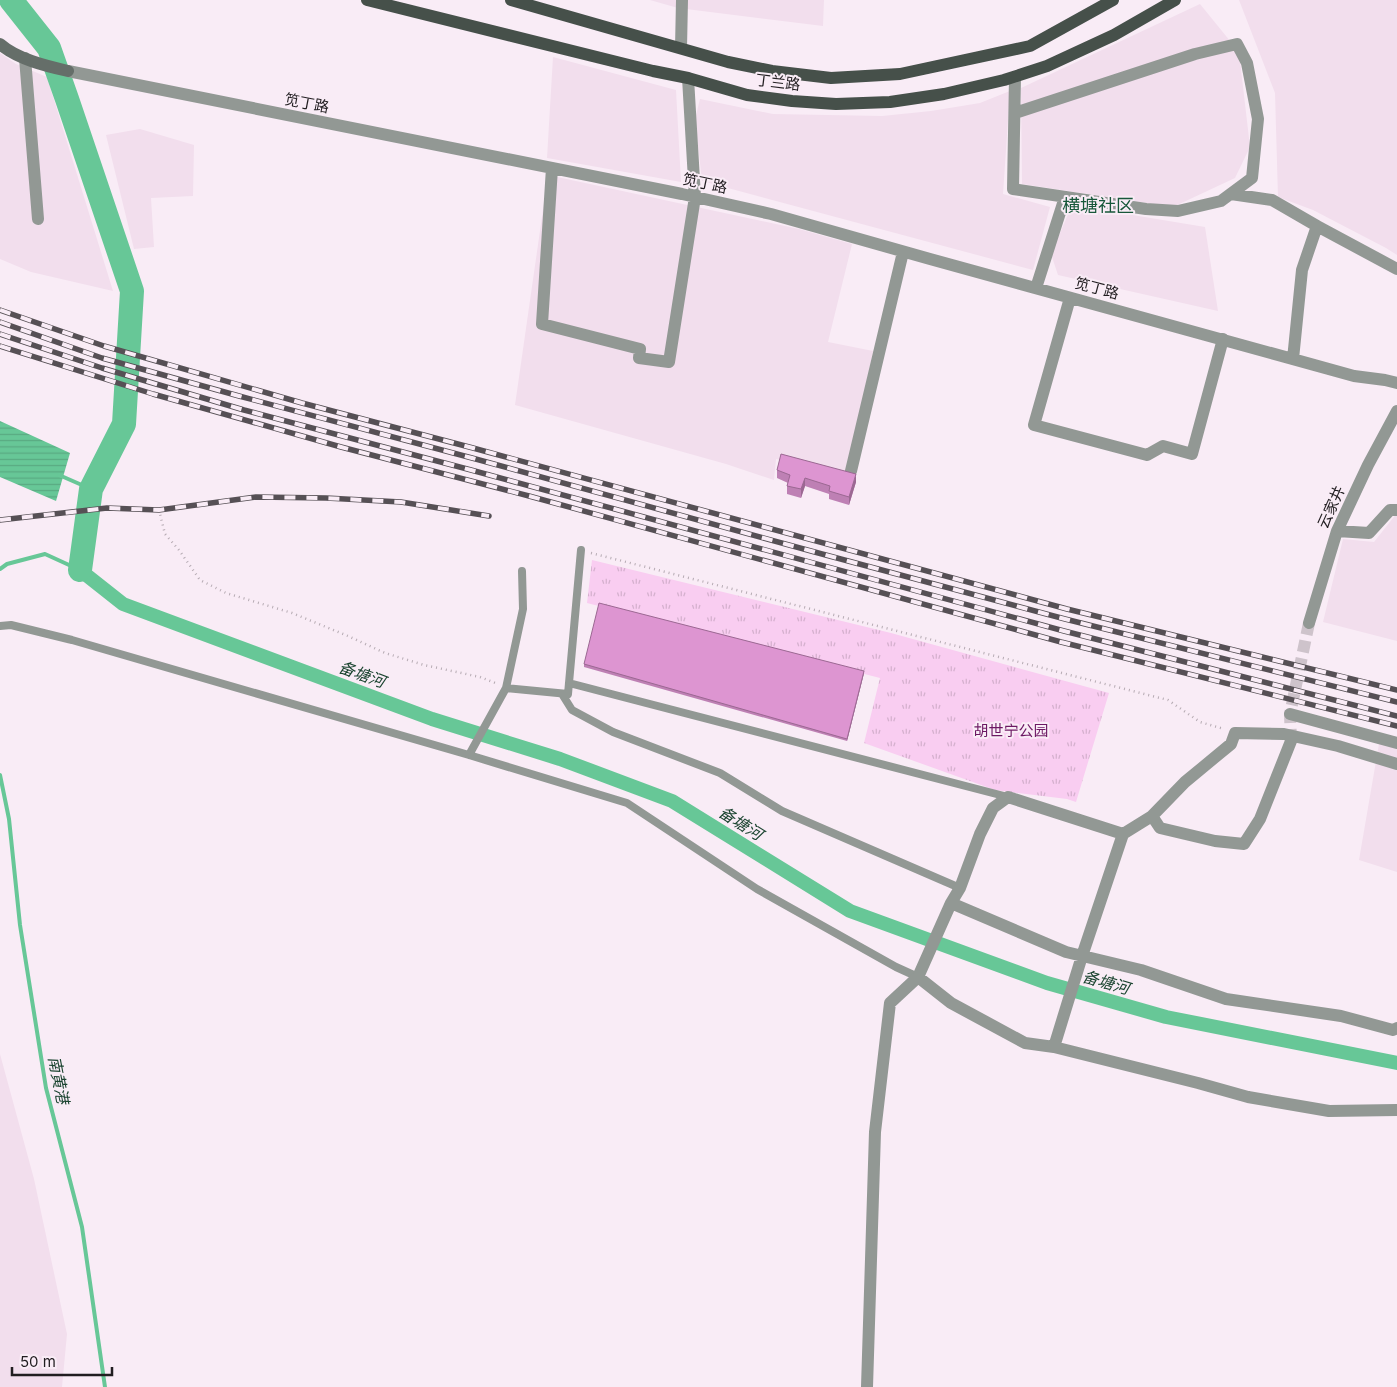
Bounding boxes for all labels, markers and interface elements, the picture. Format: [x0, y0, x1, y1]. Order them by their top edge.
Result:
street label: 丁兰路 [755, 70, 801, 94]
street label: 笕丁路 [283, 89, 331, 117]
street label: 笕丁路 [681, 169, 729, 197]
district label: 横塘社区 [1062, 195, 1134, 216]
street label: 笕丁路 [1073, 273, 1121, 303]
street label: 云家井 [1313, 483, 1349, 531]
water label: 备塘河 [336, 656, 391, 693]
park label: 胡世宁公园 [973, 721, 1049, 740]
water label: 备塘河 [715, 802, 769, 846]
water label: 备塘河 [1080, 966, 1135, 999]
water label: 南黄港 [45, 1055, 74, 1107]
scale bar [12, 1344, 112, 1376]
text: 50 m [20, 1352, 56, 1371]

